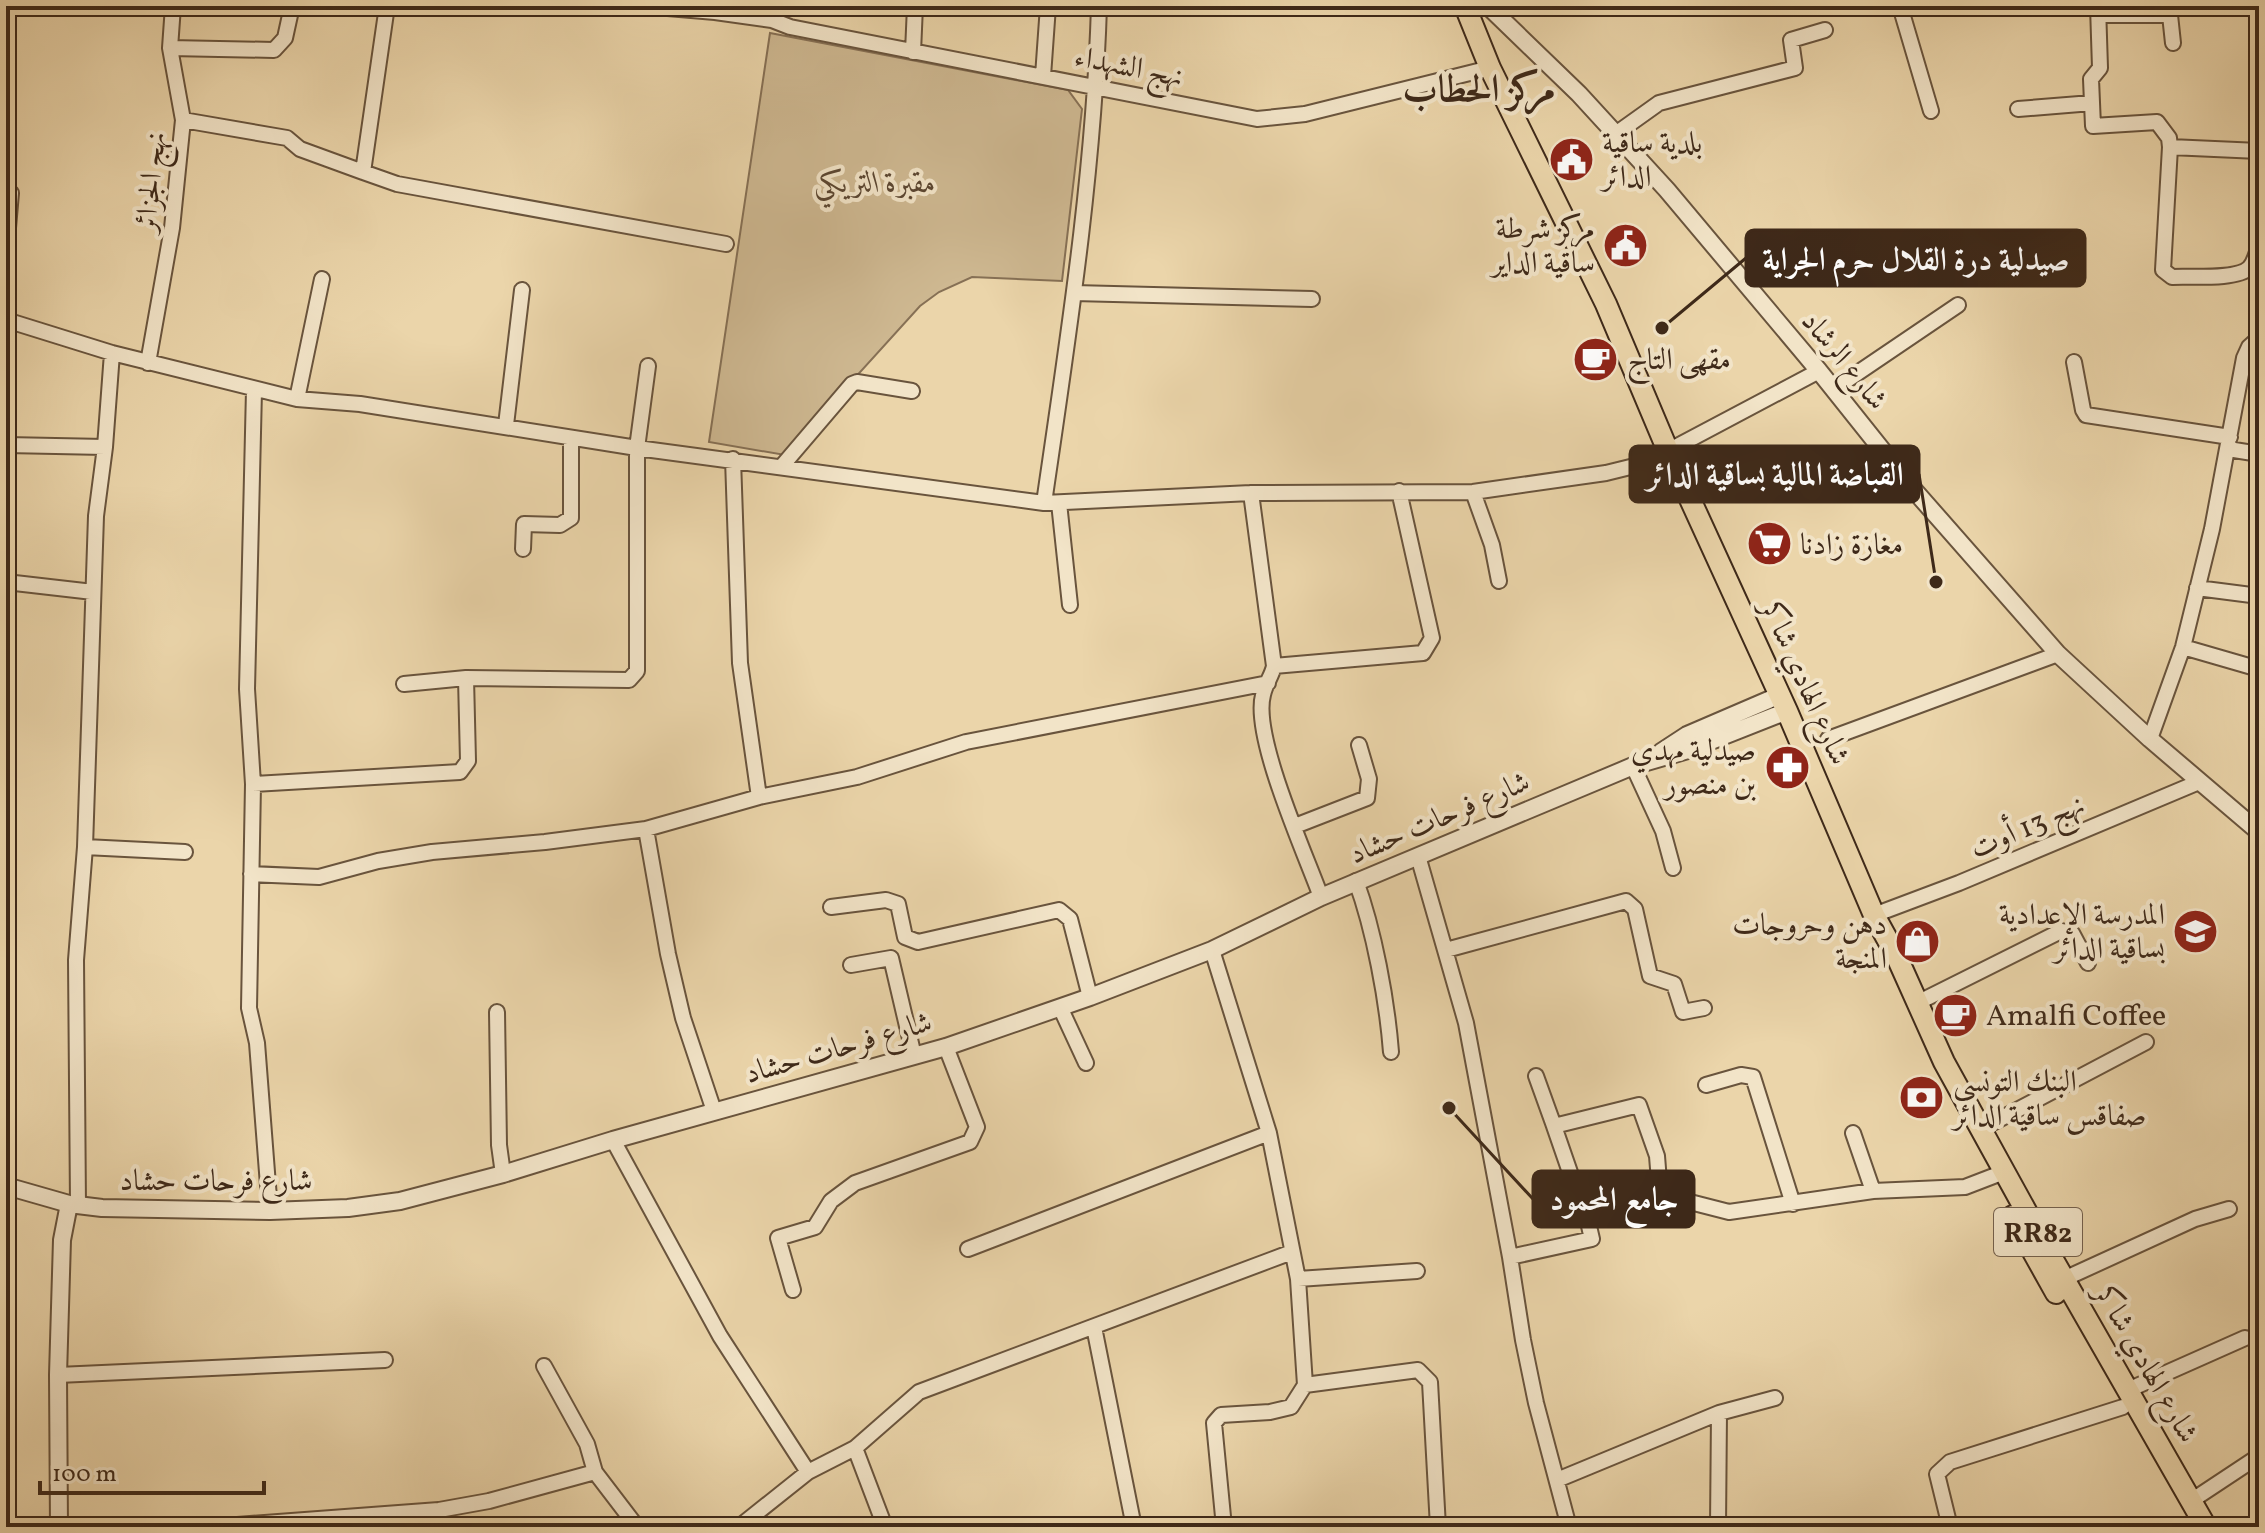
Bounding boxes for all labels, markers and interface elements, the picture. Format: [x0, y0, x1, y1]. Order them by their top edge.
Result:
street label: نهج الشهداء [1070, 37, 1187, 103]
district label: مركز الحطاب [1403, 65, 1555, 118]
place label: بلدية ساقية الدائر [1599, 123, 1702, 199]
street label: نهج الجزائر [126, 130, 182, 238]
public building icon: بلدية ساقية الدائر [1547, 135, 1595, 183]
park label: مقبرة التريكي [814, 163, 936, 209]
place label: مركز شرطة ساقية الداير [1488, 209, 1595, 285]
public building icon: مركز شرطة ساقية الداير [1602, 221, 1650, 269]
callout: صيدلية درة القلال حرم الجراية [1746, 230, 2085, 286]
text: صيدلية درة القلال حرم الجراية [1762, 240, 2070, 287]
street label: شارع الرشاد [1789, 302, 1897, 421]
cafe icon: مقهى التاج [1572, 335, 1620, 383]
place label: مقهى التاج [1627, 340, 1731, 385]
callout: القباضة المالية بساقية الدائر [1630, 446, 1919, 502]
text: القباضة المالية بساقية الدائر [1643, 455, 1904, 499]
supermarket icon: مغازة زادنا [1745, 520, 1793, 568]
place label: مغازة زادنا [1800, 525, 1903, 567]
street label: شارع الهادي شاكر [1746, 591, 1859, 773]
place label: صيدلية مهدي بن منصور [1631, 731, 1756, 807]
pharmacy icon: صيدلية مهدي بن منصور [1763, 743, 1811, 791]
street label: شارع فرحات حشاد [1343, 762, 1538, 878]
street label: نهج 13 أوت [1963, 783, 2093, 874]
place label: المدرسة الإعدادية بساقية الدائر [1999, 895, 2165, 971]
place label: دهن وحروجات المنجة [1732, 905, 1887, 981]
school or university icon: المدرسة الإعدادية بساقية الدائر [2172, 907, 2220, 955]
shop icon: دهن وحروجات المنجة [1894, 917, 1942, 965]
cafe icon: Amalfi Coffee [1931, 991, 1979, 1039]
place label: Amalfi Coffee [1986, 996, 2166, 1038]
street label: شارع فرحات حشاد [740, 1002, 938, 1098]
place label: البنك التونسي صفاقس ساقية الدائر [1950, 1062, 2146, 1138]
bank icon: البنك التونسي صفاقس ساقية الدائر [1898, 1074, 1946, 1122]
street label: شارع فرحات حشاد [119, 1161, 313, 1205]
callout: جامع المحمود [1533, 1171, 1694, 1227]
text: جامع المحمود [1550, 1180, 1678, 1229]
road number: RR82 [1994, 1208, 2082, 1256]
street label: شارع الهادي شاكر [2080, 1274, 2208, 1452]
scale bar [40, 1445, 264, 1495]
text: 100 m [52, 1458, 117, 1492]

